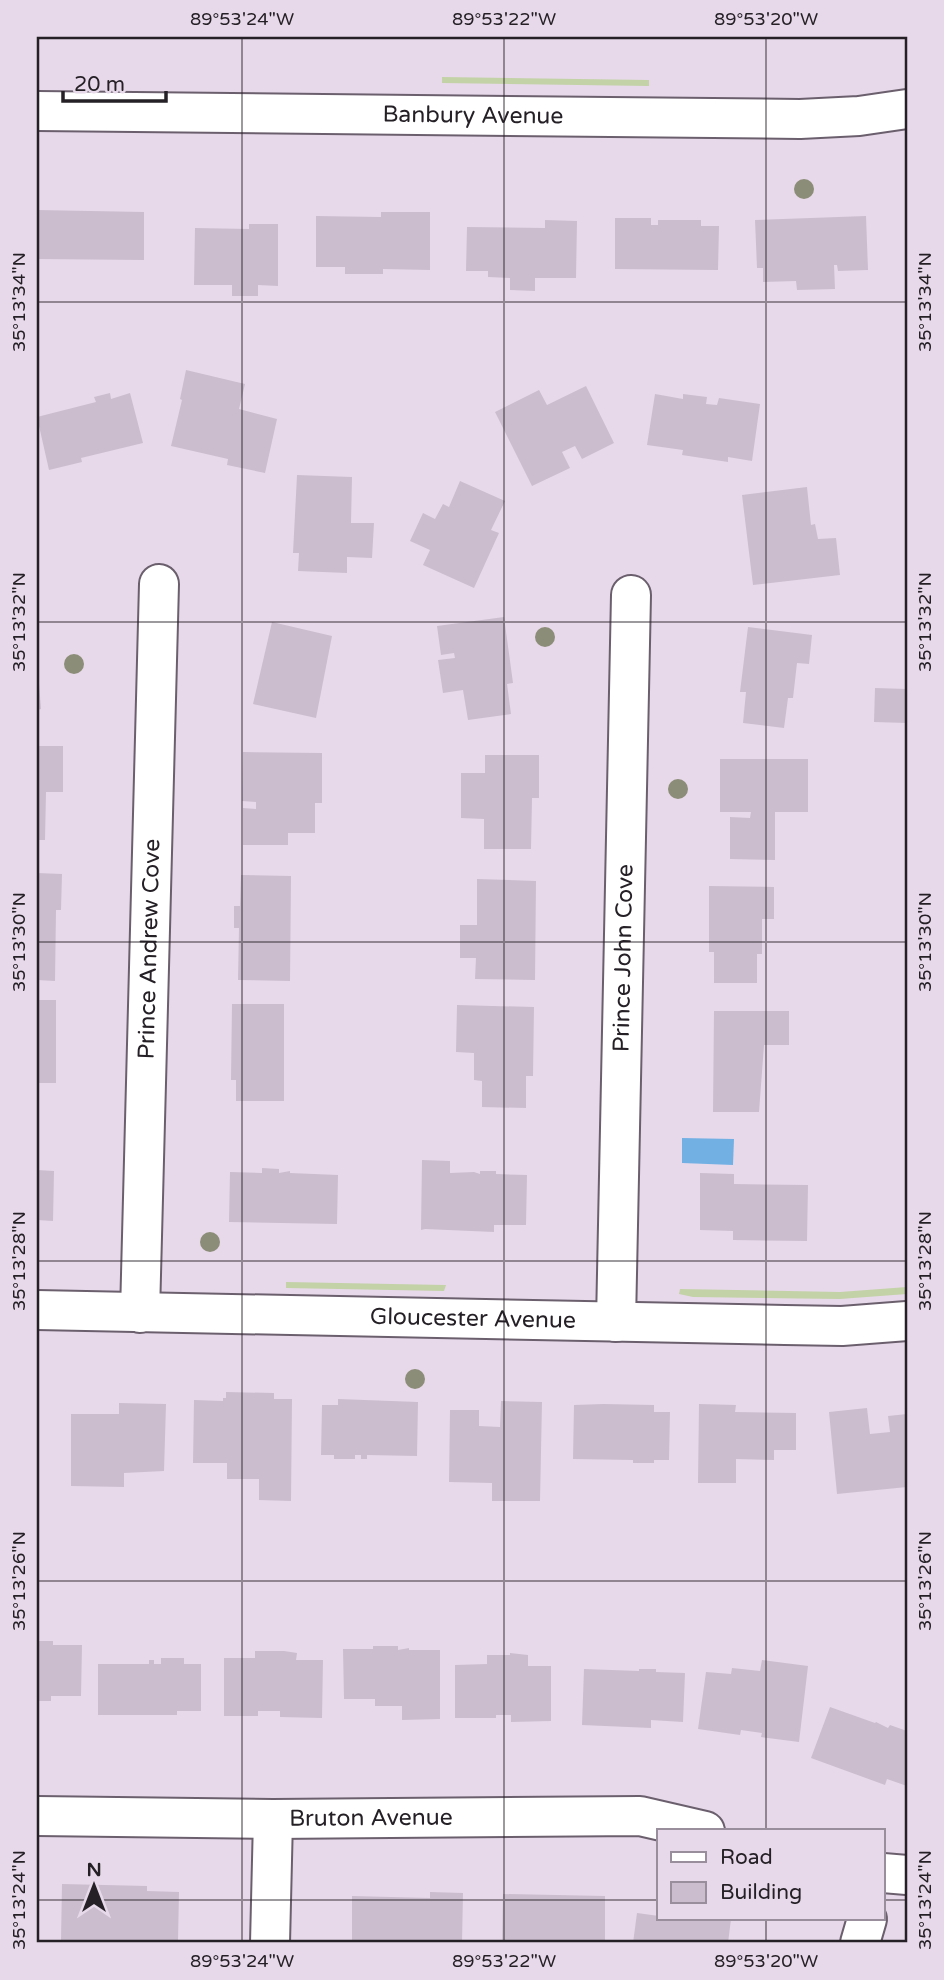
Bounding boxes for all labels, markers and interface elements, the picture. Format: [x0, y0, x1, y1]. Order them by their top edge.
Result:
text: 89°53'24"W [190, 8, 294, 30]
text: 89°53'22"W [452, 8, 556, 30]
text: 89°53'20"W [714, 8, 818, 30]
scale bar [63, 60, 166, 104]
text: 20 m [74, 72, 125, 97]
street label: Banbury Avenue [382, 101, 564, 131]
text: 35°13'34"N [8, 252, 30, 352]
text: 35°13'34"N [914, 252, 936, 352]
text: 35°13'32"N [8, 572, 30, 672]
text: 35°13'32"N [914, 572, 936, 672]
street label: Prince Andrew Cove [133, 838, 166, 1060]
street label: Prince John Cove [608, 864, 639, 1052]
text: 35°13'30"N [8, 892, 30, 992]
text: 35°13'30"N [914, 892, 936, 992]
text: 35°13'28"N [8, 1211, 30, 1311]
text: 35°13'28"N [914, 1211, 936, 1311]
street label: Gloucester Avenue [370, 1303, 576, 1335]
text: 35°13'26"N [8, 1531, 30, 1631]
text: 35°13'26"N [914, 1531, 936, 1631]
street label: Bruton Avenue [289, 1804, 453, 1833]
legend [657, 1829, 884, 1920]
text: Road [720, 1845, 773, 1870]
text: 35°13'24"N [8, 1850, 30, 1950]
north arrow [60, 1850, 130, 1920]
text: 35°13'24"N [914, 1850, 936, 1950]
text: N [86, 1859, 102, 1881]
text: Building [720, 1880, 802, 1905]
text: 89°53'24"W [190, 1950, 294, 1972]
text: 89°53'22"W [452, 1950, 556, 1972]
text: 89°53'20"W [714, 1950, 818, 1972]

